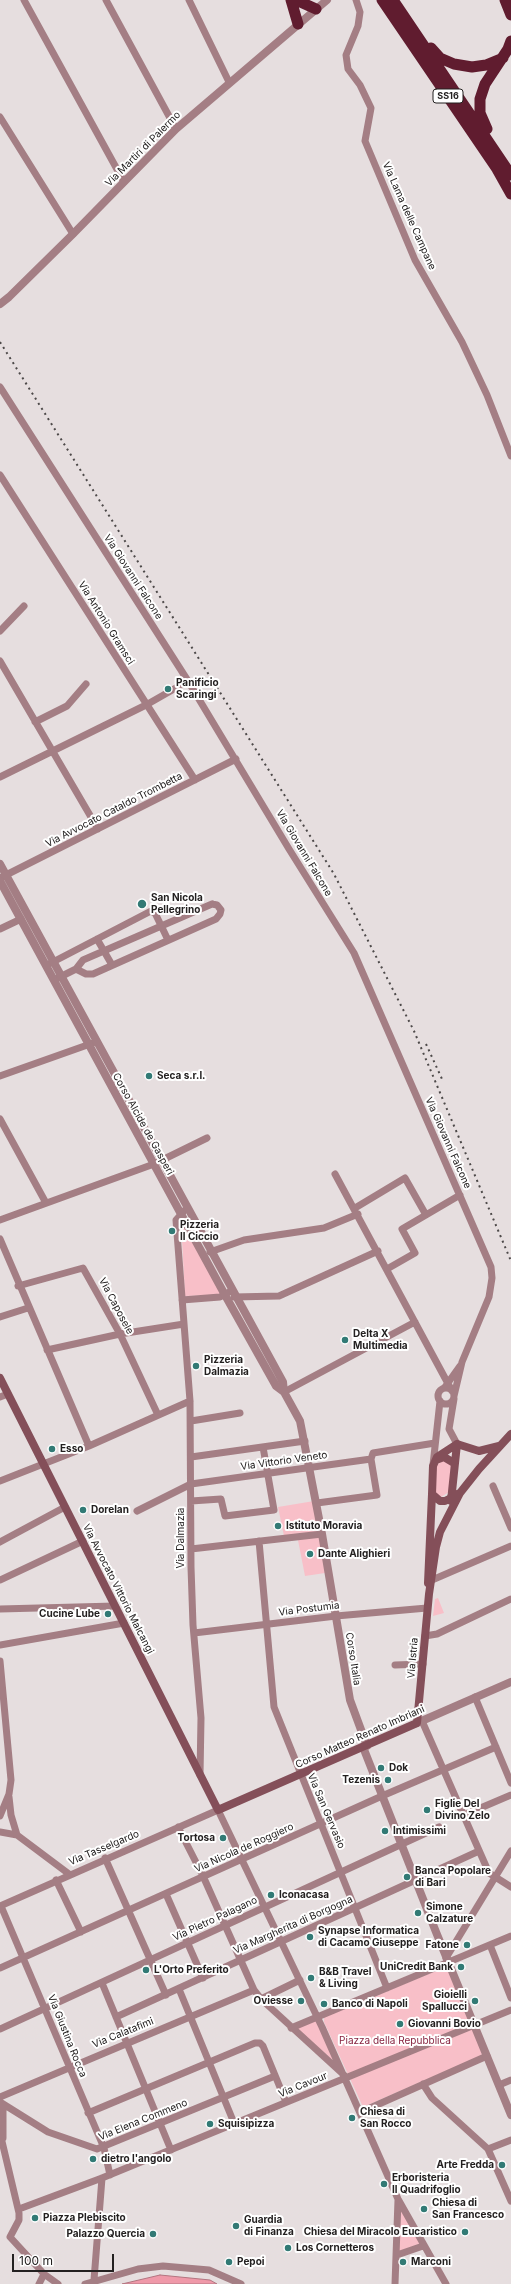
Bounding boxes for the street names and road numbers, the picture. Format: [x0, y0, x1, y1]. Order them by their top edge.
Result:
road number: SS16 [433, 89, 463, 103]
street label: Via Martiri di Palermo [103, 109, 183, 189]
street label: Via Lama delle Campane [380, 160, 438, 272]
street label: Via Giovanni Falcone [101, 532, 165, 622]
street label: Via Antonio Gramsci [76, 579, 136, 667]
street label: Via Avvocato Cataldo Trombetta [44, 770, 184, 850]
street label: Via Giovanni Falcone [273, 808, 335, 898]
street label: Corso Alcide de Gasperi [110, 1071, 176, 1177]
street label: Via Giovanni Falcone [422, 1095, 474, 1191]
street label: Via Caposele [96, 1276, 136, 1336]
street label: Via Vittorio Veneto [240, 1449, 328, 1473]
street label: Via Dalmazia [175, 1508, 187, 1568]
street label: Via Avvocato Vittorio Malcangi [80, 1522, 156, 1656]
street label: Via Postumia [278, 1599, 340, 1619]
street label: Corso Italia [343, 1632, 363, 1686]
street label: Via Istria [405, 1637, 421, 1679]
street label: Corso Matteo Renato Imbriani [294, 1703, 426, 1771]
street label: Via San Gervasio [305, 1772, 347, 1850]
street label: Via Nicola de Roggiero [192, 1821, 296, 1875]
street label: Via Tasselgardo [67, 1828, 141, 1868]
street label: Via Margherita di Borgogna [232, 1893, 354, 1957]
street label: Via Pietro Palagano [171, 1894, 259, 1944]
street label: Via Giustina Rocca [45, 1993, 89, 2079]
street label: Via Calatafimi [91, 2015, 155, 2051]
street label: Via Cavour [277, 2070, 329, 2100]
street label: Via Elena Commeno [97, 2097, 189, 2143]

